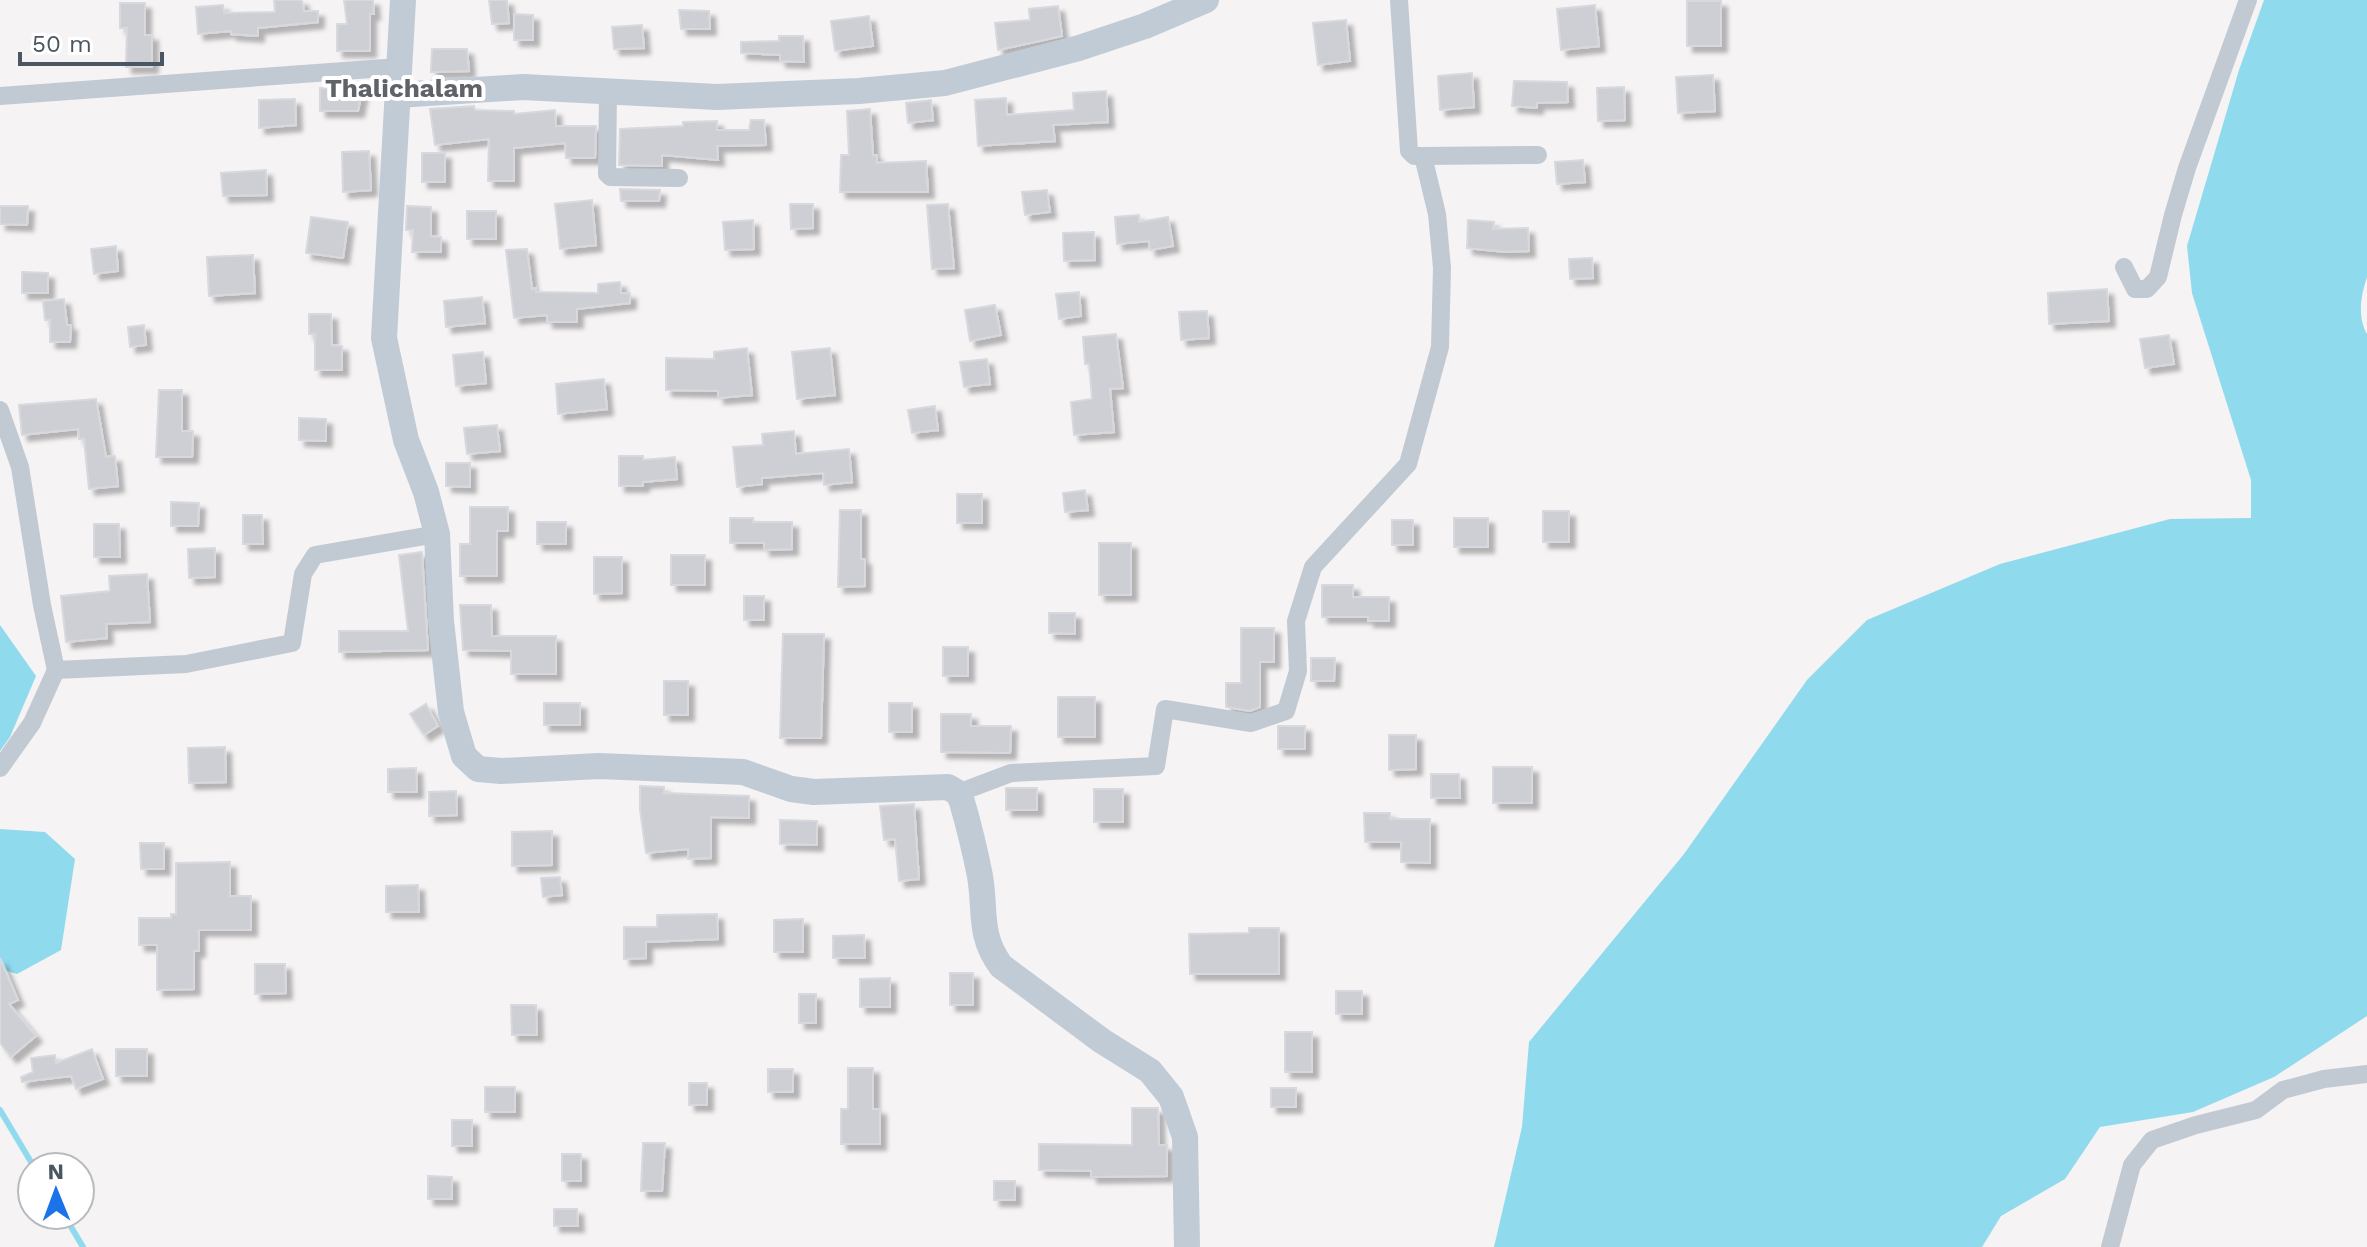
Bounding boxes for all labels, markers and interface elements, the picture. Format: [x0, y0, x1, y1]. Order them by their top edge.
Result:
scale bar [20, 16, 162, 66]
text: 50 m [32, 30, 92, 58]
district label: Thalichalam [325, 73, 483, 103]
north arrow [16, 1151, 96, 1231]
text: N [47, 1159, 64, 1184]

